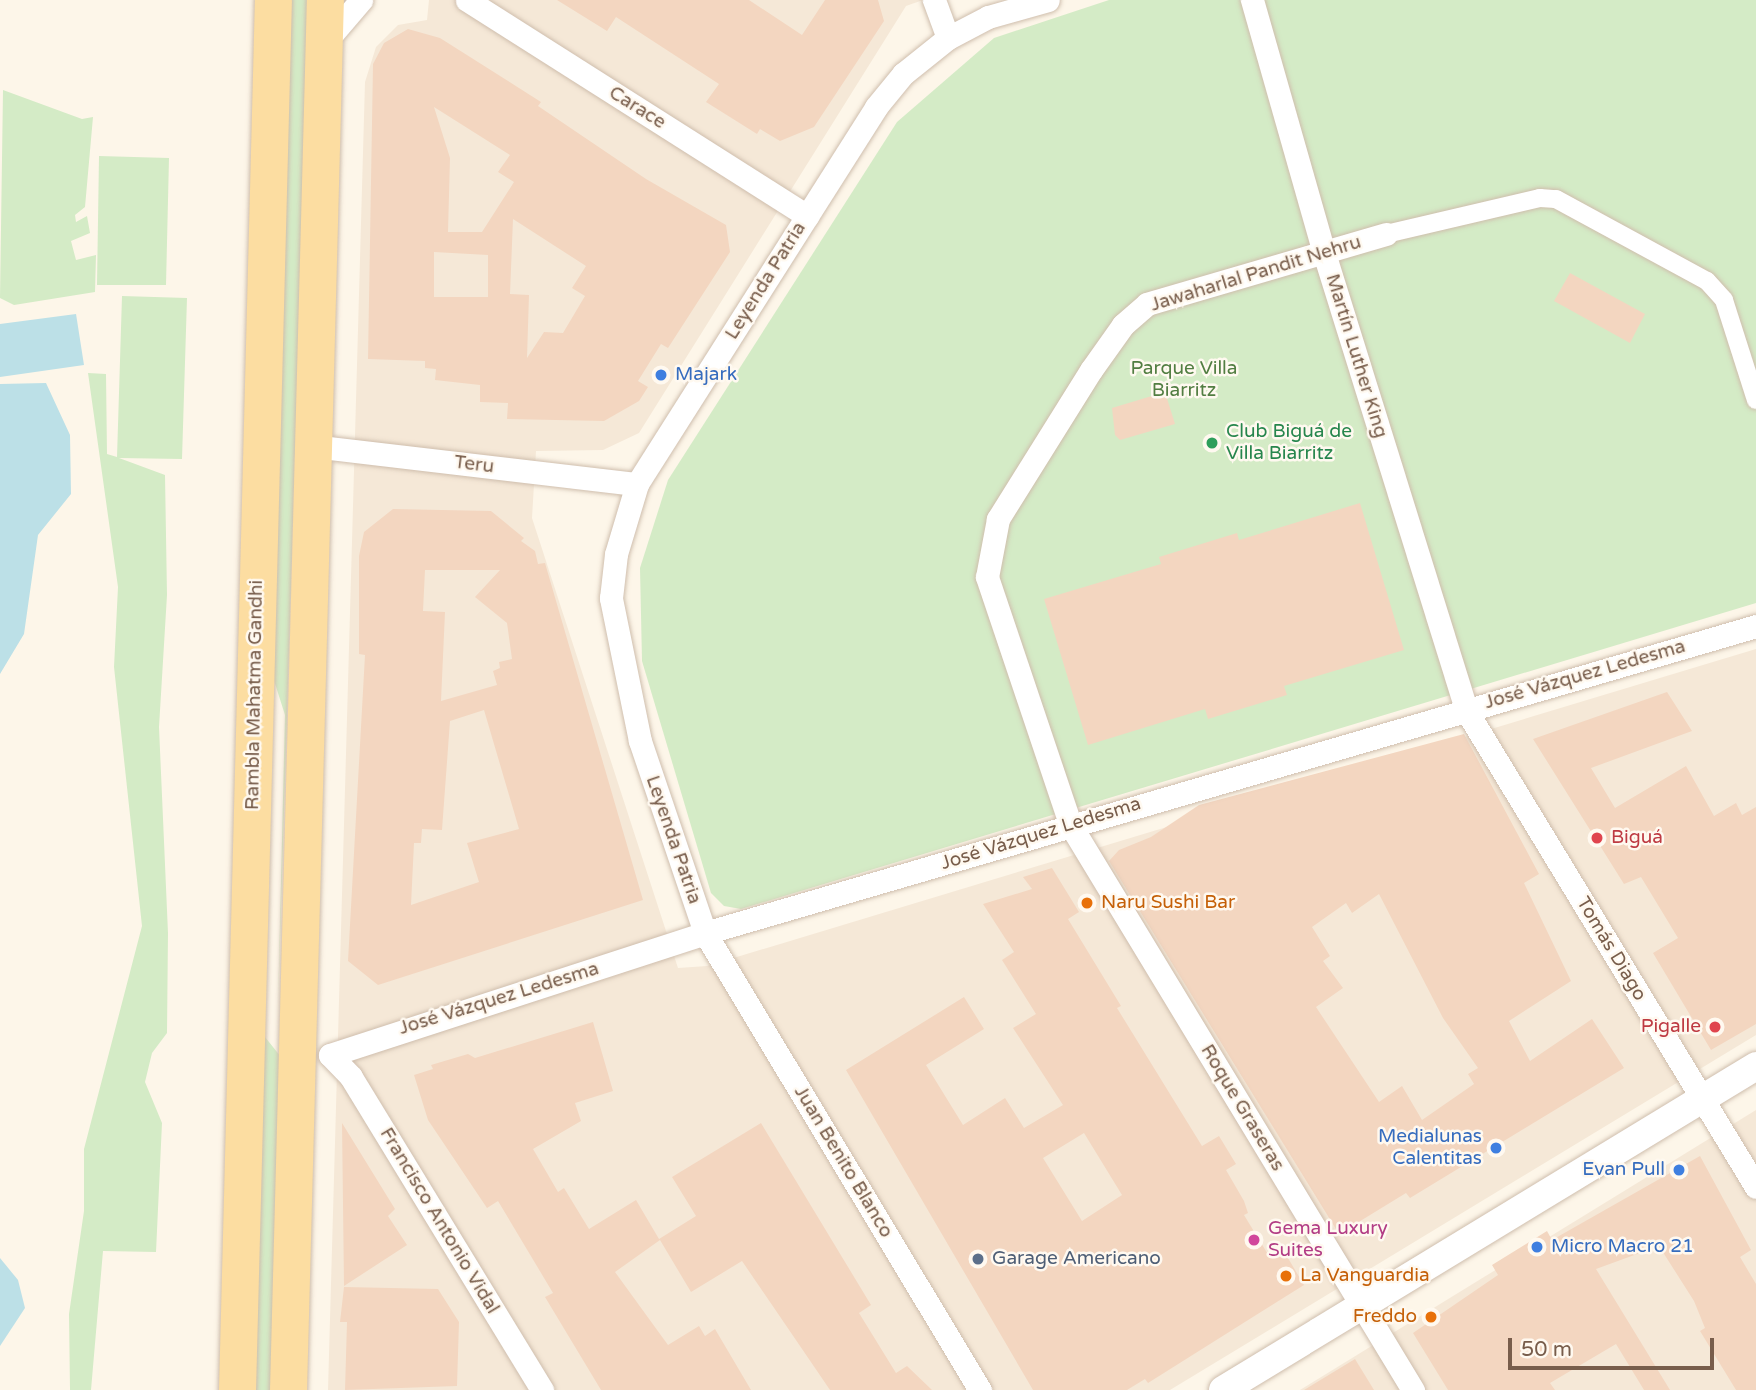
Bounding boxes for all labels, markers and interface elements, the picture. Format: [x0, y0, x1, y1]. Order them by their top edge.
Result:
street label: Carace [604, 82, 670, 134]
street label: Leyenda Patria [721, 218, 811, 344]
street label: Jawaharlal Pandit Nehru [1148, 231, 1364, 317]
street label: Martín Luther King [1320, 271, 1392, 441]
park label: Parque Villa Biarritz [1130, 358, 1238, 402]
place label: Majark [675, 364, 737, 386]
marker: Majark [653, 367, 669, 383]
place label: Club Biguá de Villa Biarritz [1226, 421, 1352, 465]
marker: Club Biguá de Villa Biarritz [1204, 435, 1220, 451]
street label: Teru [453, 451, 495, 479]
street label: Rambla Mahatma Gandhi [242, 580, 268, 810]
street label: José Vázquez Ledesma [1482, 635, 1688, 715]
street label: Leyenda Patria [640, 773, 706, 907]
street label: José Vázquez Ledesma [938, 793, 1144, 875]
place label: Biguá [1611, 827, 1663, 849]
marker: Biguá [1589, 830, 1605, 846]
place label: Naru Sushi Bar [1101, 892, 1235, 914]
street label: Tomás Diago [1571, 893, 1651, 1005]
marker: Naru Sushi Bar [1079, 895, 1095, 911]
street label: José Vázquez Ledesma [396, 958, 602, 1040]
place label: Pigalle [1641, 1016, 1701, 1038]
marker: Pigalle [1707, 1019, 1723, 1035]
street label: Roque Graseras [1195, 1041, 1289, 1175]
street label: Juan Benito Blanco [789, 1082, 897, 1242]
street label: Francisco Antonio Vidal [374, 1124, 504, 1318]
place label: Medialunas Calentitas [1378, 1126, 1482, 1170]
marker: Medialunas Calentitas [1488, 1140, 1504, 1156]
place label: Evan Pull [1582, 1159, 1665, 1181]
marker: Evan Pull [1671, 1162, 1687, 1178]
place label: Gema Luxury Suites [1268, 1218, 1388, 1262]
marker: Gema Luxury Suites [1246, 1232, 1262, 1248]
place label: Micro Macro 21 [1551, 1236, 1694, 1258]
marker: Micro Macro 21 [1529, 1239, 1545, 1255]
place label: Garage Americano [992, 1248, 1161, 1270]
marker: Garage Americano [970, 1251, 986, 1267]
place label: La Vanguardia [1300, 1265, 1430, 1287]
marker: La Vanguardia [1278, 1268, 1294, 1284]
place label: Freddo [1353, 1306, 1417, 1328]
marker: Freddo [1423, 1309, 1439, 1325]
scale bar [1511, 1324, 1718, 1368]
text: 50 m [1521, 1337, 1572, 1362]

